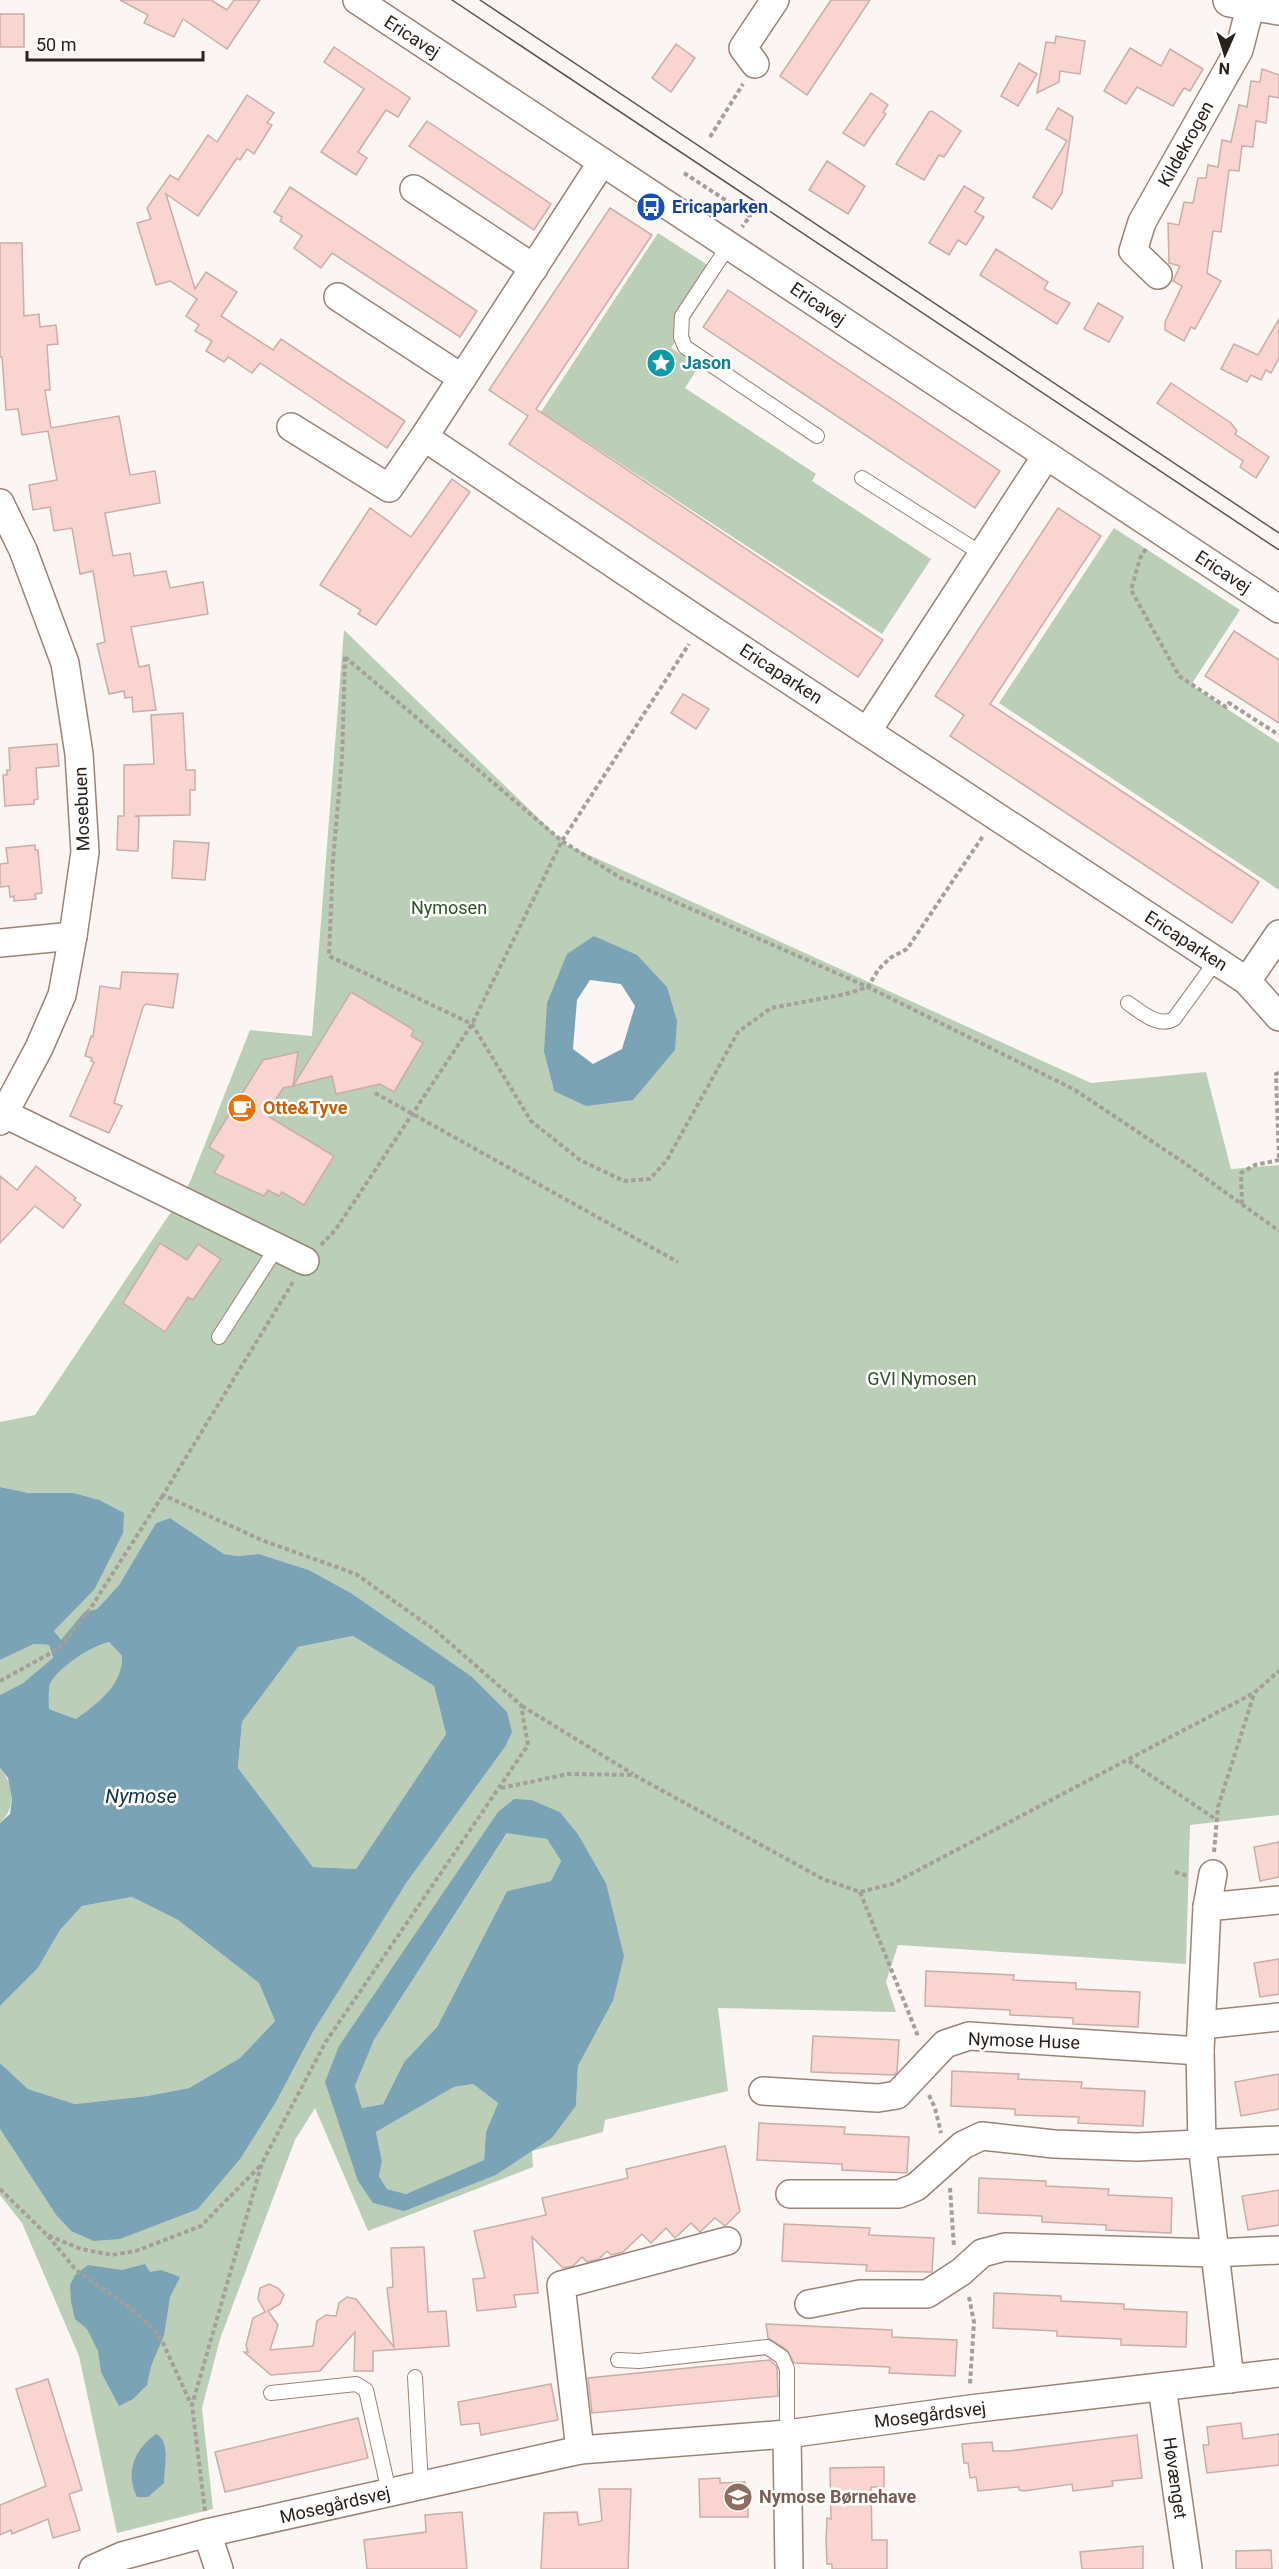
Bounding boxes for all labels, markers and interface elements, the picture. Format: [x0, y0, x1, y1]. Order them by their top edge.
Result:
street label: Ericavej [380, 11, 444, 62]
scale bar [27, 24, 202, 62]
north arrow [1195, 24, 1255, 84]
text: 50 m [36, 34, 76, 55]
text: N [1218, 59, 1230, 78]
street label: Kildekrogen [1153, 97, 1218, 190]
bus stop icon: Ericaparken [635, 191, 667, 223]
place label: Ericaparken [672, 196, 768, 217]
street label: Ericavej [787, 277, 850, 330]
place icon: Jason [645, 347, 677, 379]
place label: Jason [682, 352, 731, 373]
street label: Ericavej [1191, 546, 1255, 597]
street label: Ericaparken [736, 639, 827, 708]
street label: Mosebuen [70, 767, 93, 852]
park label: Nymosen [411, 897, 487, 918]
street label: Ericaparken [1141, 906, 1232, 975]
cafe icon: Otte&Tyve [226, 1092, 258, 1124]
place label: Otte&Tyve [263, 1097, 348, 1118]
park label: GVI Nymosen [867, 1368, 977, 1389]
water label: Nymose [105, 1784, 177, 1808]
street label: Nymose Huse [968, 2028, 1081, 2053]
street label: Mosegårdsvej [873, 2397, 987, 2432]
street label: Høvænget [1159, 2436, 1192, 2520]
school or university icon: Nymose Børnehave [722, 2481, 754, 2513]
street label: Mosegårdsvej [278, 2482, 392, 2527]
place label: Nymose Børnehave [759, 2486, 917, 2507]

